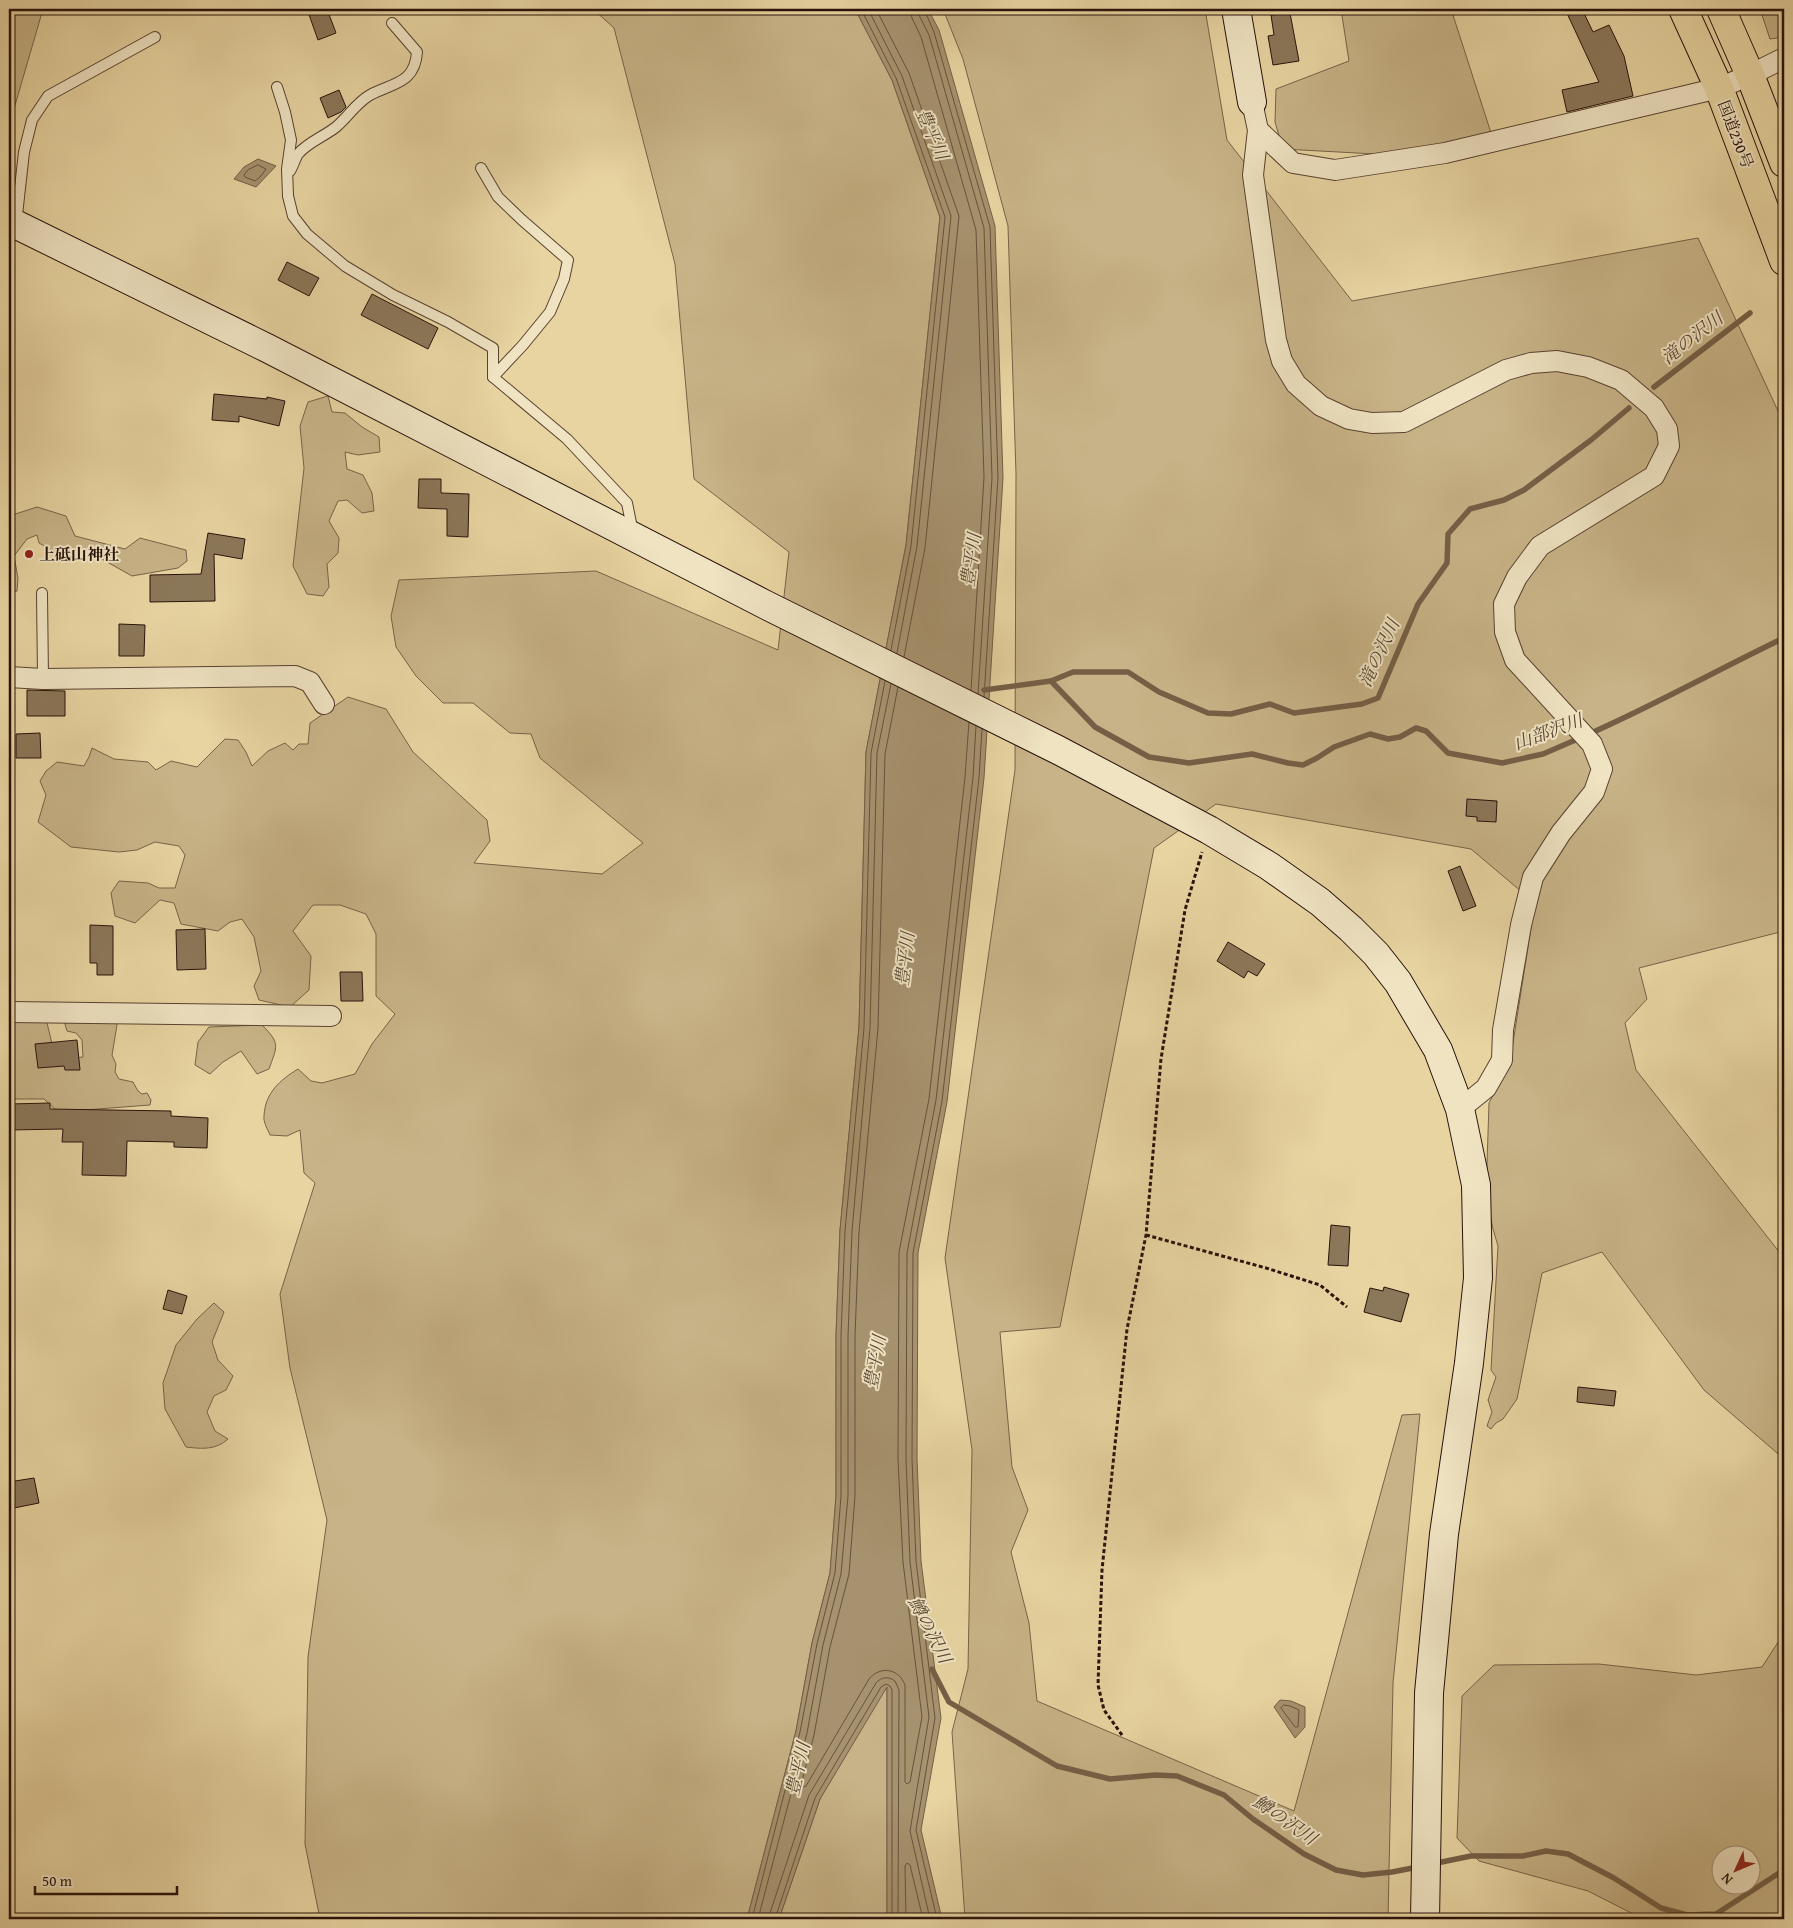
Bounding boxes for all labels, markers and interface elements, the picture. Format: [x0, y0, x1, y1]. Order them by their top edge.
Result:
street label: 国道230号 [1712, 96, 1760, 172]
water label: 豊平川 [909, 104, 957, 166]
water label: 滝の沢川 [1655, 304, 1730, 370]
water label: 豊平川 [953, 529, 988, 589]
place label: 上砥山神社 [39, 542, 119, 566]
marker: 上砥山神社 [23, 548, 35, 560]
water label: 滝の沢川 [1351, 613, 1407, 691]
water label: 山部沢川 [1509, 706, 1588, 757]
water label: 豊平川 [888, 929, 921, 987]
water label: 豊平川 [857, 1331, 893, 1391]
water label: 鱒の沢川 [902, 1592, 960, 1670]
water label: 豊平川 [778, 1738, 817, 1798]
water label: 鱒の沢川 [1248, 1788, 1324, 1852]
north arrow [1710, 1846, 1760, 1896]
scale bar [35, 1863, 178, 1895]
text: N [1716, 1868, 1737, 1889]
text: 50 m [42, 1870, 73, 1891]

